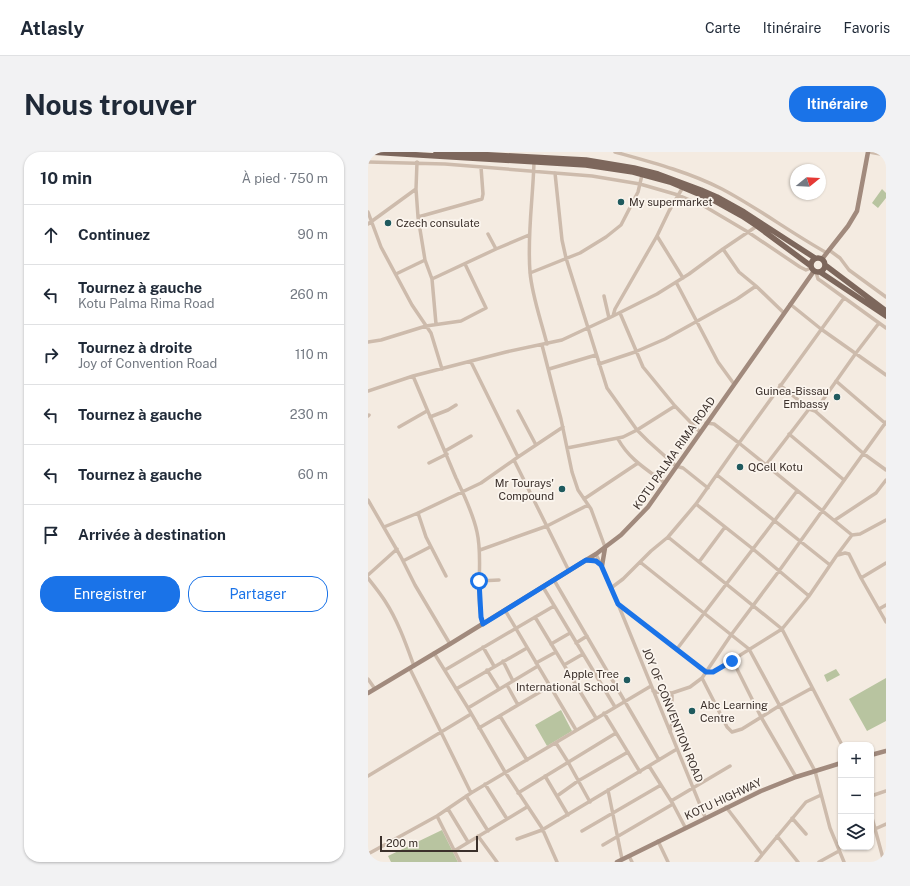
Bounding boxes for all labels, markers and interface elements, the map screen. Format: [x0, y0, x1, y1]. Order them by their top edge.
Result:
text: Atlasly [20, 17, 84, 39]
text: Carte [705, 20, 741, 36]
text: Itinéraire [763, 20, 821, 36]
text: Favoris [843, 20, 890, 36]
button: Itinéraire [789, 86, 886, 122]
text: Nous trouver [24, 88, 197, 121]
north arrow [790, 164, 826, 200]
text: 10 min [40, 168, 92, 188]
text: À pied · 750 m [242, 171, 328, 186]
place label: My supermarket [629, 196, 712, 208]
marker: My supermarket [616, 197, 626, 207]
place label: Czech consulate [396, 217, 480, 229]
marker: Czech consulate [383, 218, 393, 228]
icon: ahead [40, 224, 62, 246]
text: Continuez [78, 226, 150, 243]
text: 90 m [298, 227, 328, 242]
text: Tournez à gauche [78, 279, 202, 296]
icon: left [40, 284, 62, 306]
text: 260 m [290, 287, 328, 302]
text: Kotu Palma Rima Road [78, 296, 214, 311]
text: Tournez à droite [78, 339, 192, 356]
icon: right [40, 344, 62, 366]
text: 110 m [295, 347, 328, 362]
text: Joy of Convention Road [78, 356, 217, 371]
place label: Guinea-Bissau Embassy [755, 385, 829, 410]
marker: Guinea-Bissau Embassy [832, 392, 842, 402]
street label: KOTU PALMA RIMA ROAD [630, 394, 718, 512]
icon: left [40, 404, 62, 426]
text: Tournez à gauche [78, 406, 202, 423]
text: 230 m [290, 407, 328, 422]
place label: QCell Kotu [748, 461, 803, 473]
marker: QCell Kotu [735, 462, 745, 472]
icon: left [40, 464, 62, 486]
text: Tournez à gauche [78, 466, 202, 483]
text: 60 m [298, 467, 328, 482]
place label: Mr Tourays' Compound [495, 477, 554, 502]
marker: Mr Tourays' Compound [557, 484, 567, 494]
icon: arrive [40, 524, 62, 546]
text: Arrivée à destination [78, 526, 226, 543]
route start [470, 572, 488, 590]
button: Enregistrer [40, 576, 180, 612]
button: Partager [188, 576, 328, 612]
street label: JOY OF CONVENTION ROAD [640, 646, 706, 784]
route end [723, 652, 741, 670]
place label: Apple Tree International School [516, 668, 619, 693]
marker: Apple Tree International School [622, 675, 632, 685]
place label: Abc Learning Centre [700, 699, 768, 724]
marker: Abc Learning Centre [687, 706, 697, 716]
map controls [838, 742, 874, 850]
button: + [838, 742, 874, 778]
street label: KOTU HIGHWAY [683, 776, 764, 822]
button: − [838, 778, 874, 814]
button: layers [838, 814, 874, 850]
scale bar [380, 834, 478, 853]
text: 200 m [386, 837, 418, 849]

